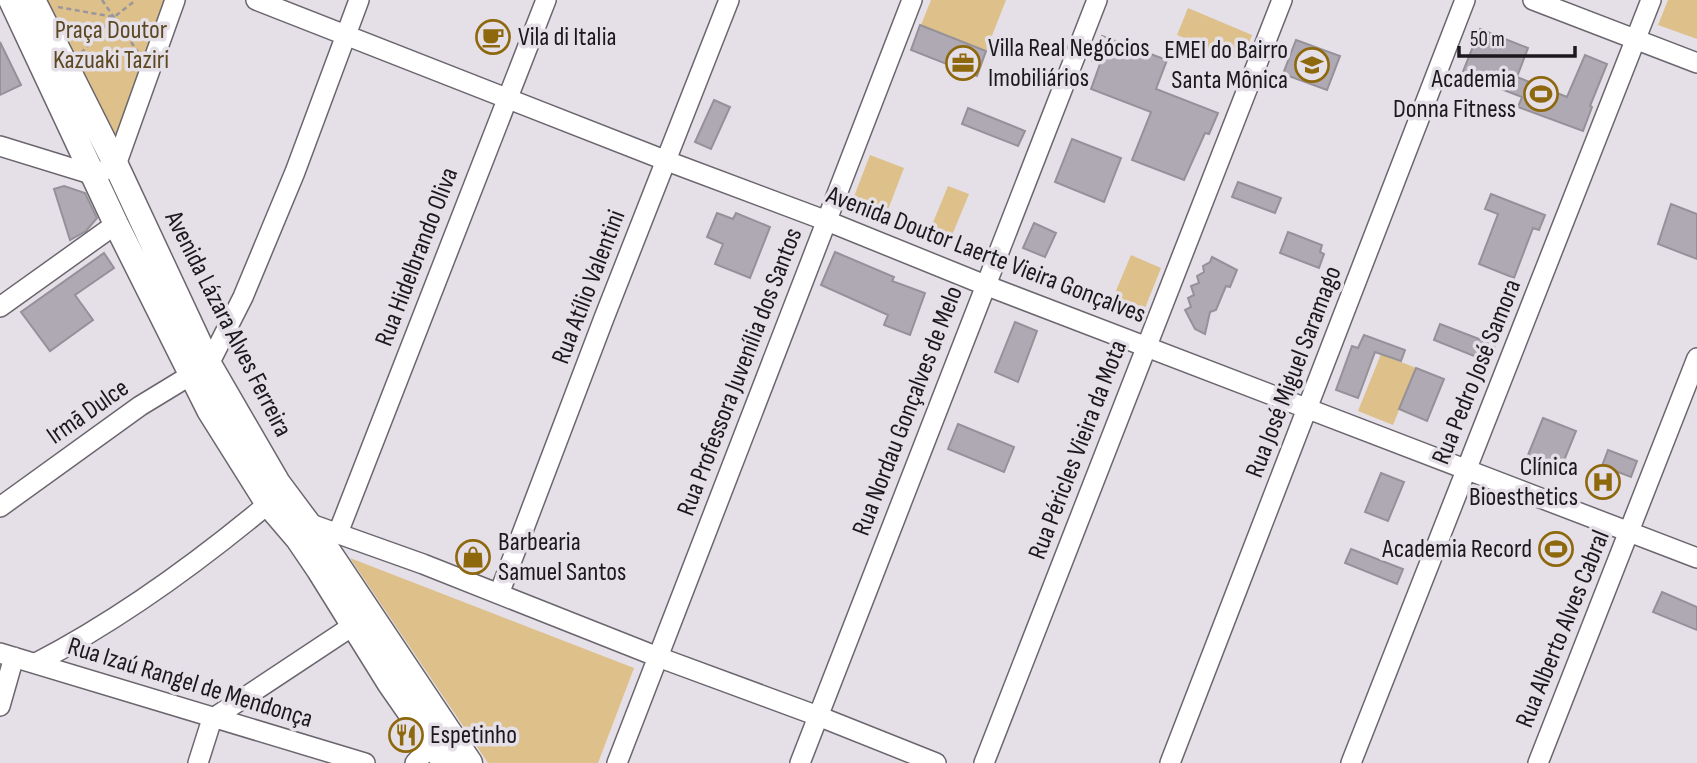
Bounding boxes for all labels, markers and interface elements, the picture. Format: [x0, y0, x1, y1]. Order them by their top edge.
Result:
scale bar [1459, 14, 1574, 58]
park label: Praça Doutor Kazuaki Taziri [53, 15, 169, 76]
cafe icon: Vila di Italia [474, 18, 512, 56]
place label: Vila di Italia [518, 22, 617, 53]
text: 50 m [1470, 27, 1505, 52]
place label: Villa Real Negócios Imobiliários [988, 33, 1150, 94]
place label: EMEI do Bairro Santa Mônica [1164, 35, 1288, 96]
office icon: Villa Real Negócios Imobiliários [944, 44, 982, 82]
school or university icon: EMEI do Bairro Santa Mônica [1293, 46, 1331, 84]
place label: Academia Donna Fitness [1393, 64, 1516, 125]
sports icon: Academia Donna Fitness [1522, 75, 1560, 113]
street label: Rua Hidelbrando Oliva [369, 163, 465, 351]
street label: Avenida Doutor Laerte Vieira Gonçalves [821, 179, 1150, 330]
street label: Avenida Lázara Alves Ferreira [157, 205, 298, 442]
street label: Rua Atílio Valentini [545, 206, 633, 368]
street label: Rua Professora Juvenília dos Santos [671, 224, 809, 520]
street label: Rua José Miguel Saramago [1239, 262, 1349, 482]
street label: Rua Pedro José Samora [1426, 275, 1528, 469]
street label: Rua Nordau Gonçalves de Melo [846, 282, 970, 540]
street label: Rua Péricles Vieira da Mota [1022, 336, 1134, 564]
street label: Irmã Dulce [41, 373, 135, 451]
place label: Clínica Bioesthetics [1469, 452, 1578, 513]
hospital icon: Clínica Bioesthetics [1584, 463, 1622, 501]
street label: Rua Alberto Alves Cabral [1509, 526, 1617, 732]
place label: Barbearia Samuel Santos [498, 527, 626, 588]
sports icon: Academia Record [1537, 530, 1575, 568]
place label: Academia Record [1381, 534, 1532, 565]
shop icon: Barbearia Samuel Santos [454, 538, 492, 576]
street label: Rua Izaú Rangel de Mendonça [64, 631, 316, 735]
restaurant icon: Espetinho [387, 716, 425, 754]
place label: Espetinho [430, 720, 517, 751]

